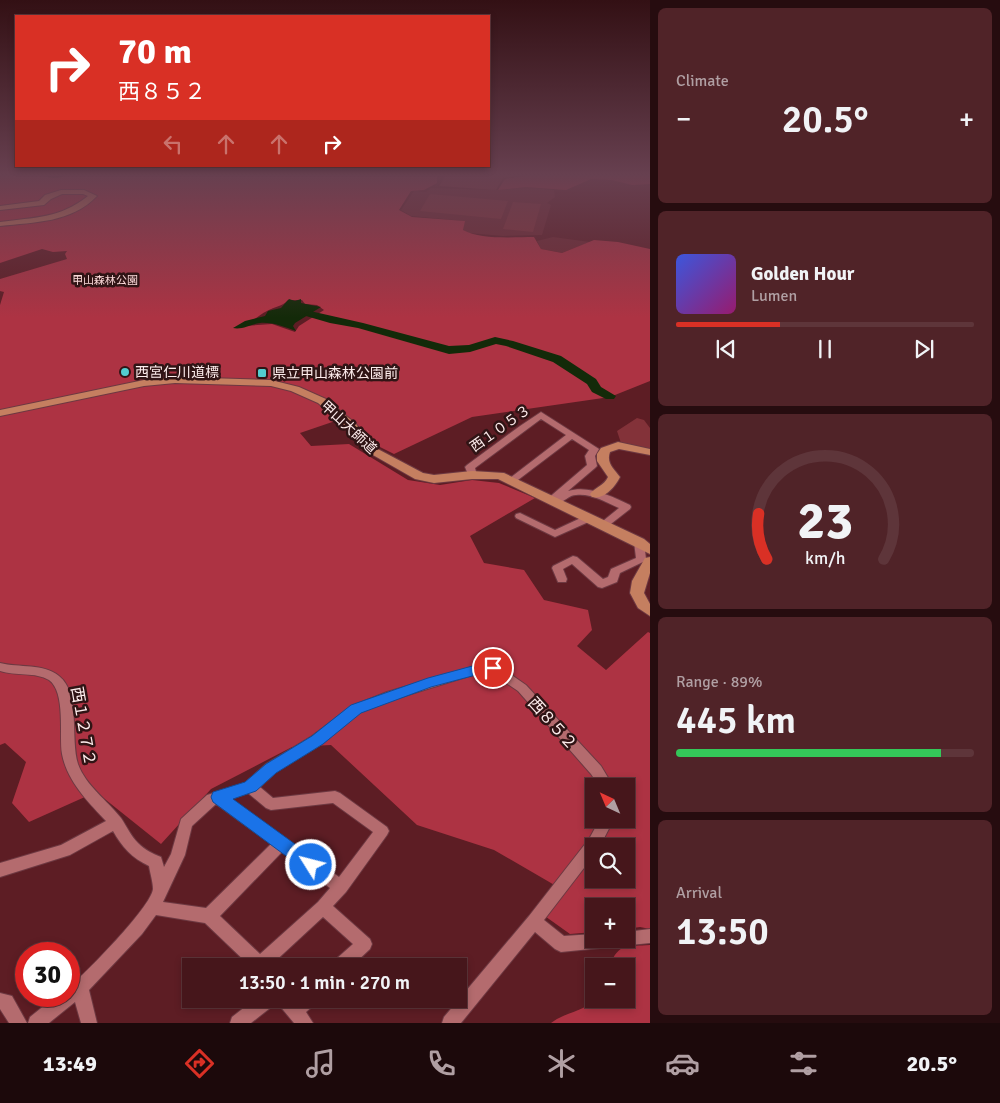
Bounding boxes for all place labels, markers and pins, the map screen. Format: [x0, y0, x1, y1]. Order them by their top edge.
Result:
place label: 西宮仁川道標 [135, 364, 219, 381]
place label: 県立甲山森林公園前 [272, 365, 398, 382]
marker: 西宮仁川道標 [119, 366, 131, 378]
marker: 県立甲山森林公園前 [256, 367, 268, 379]
pin [472, 647, 514, 689]

